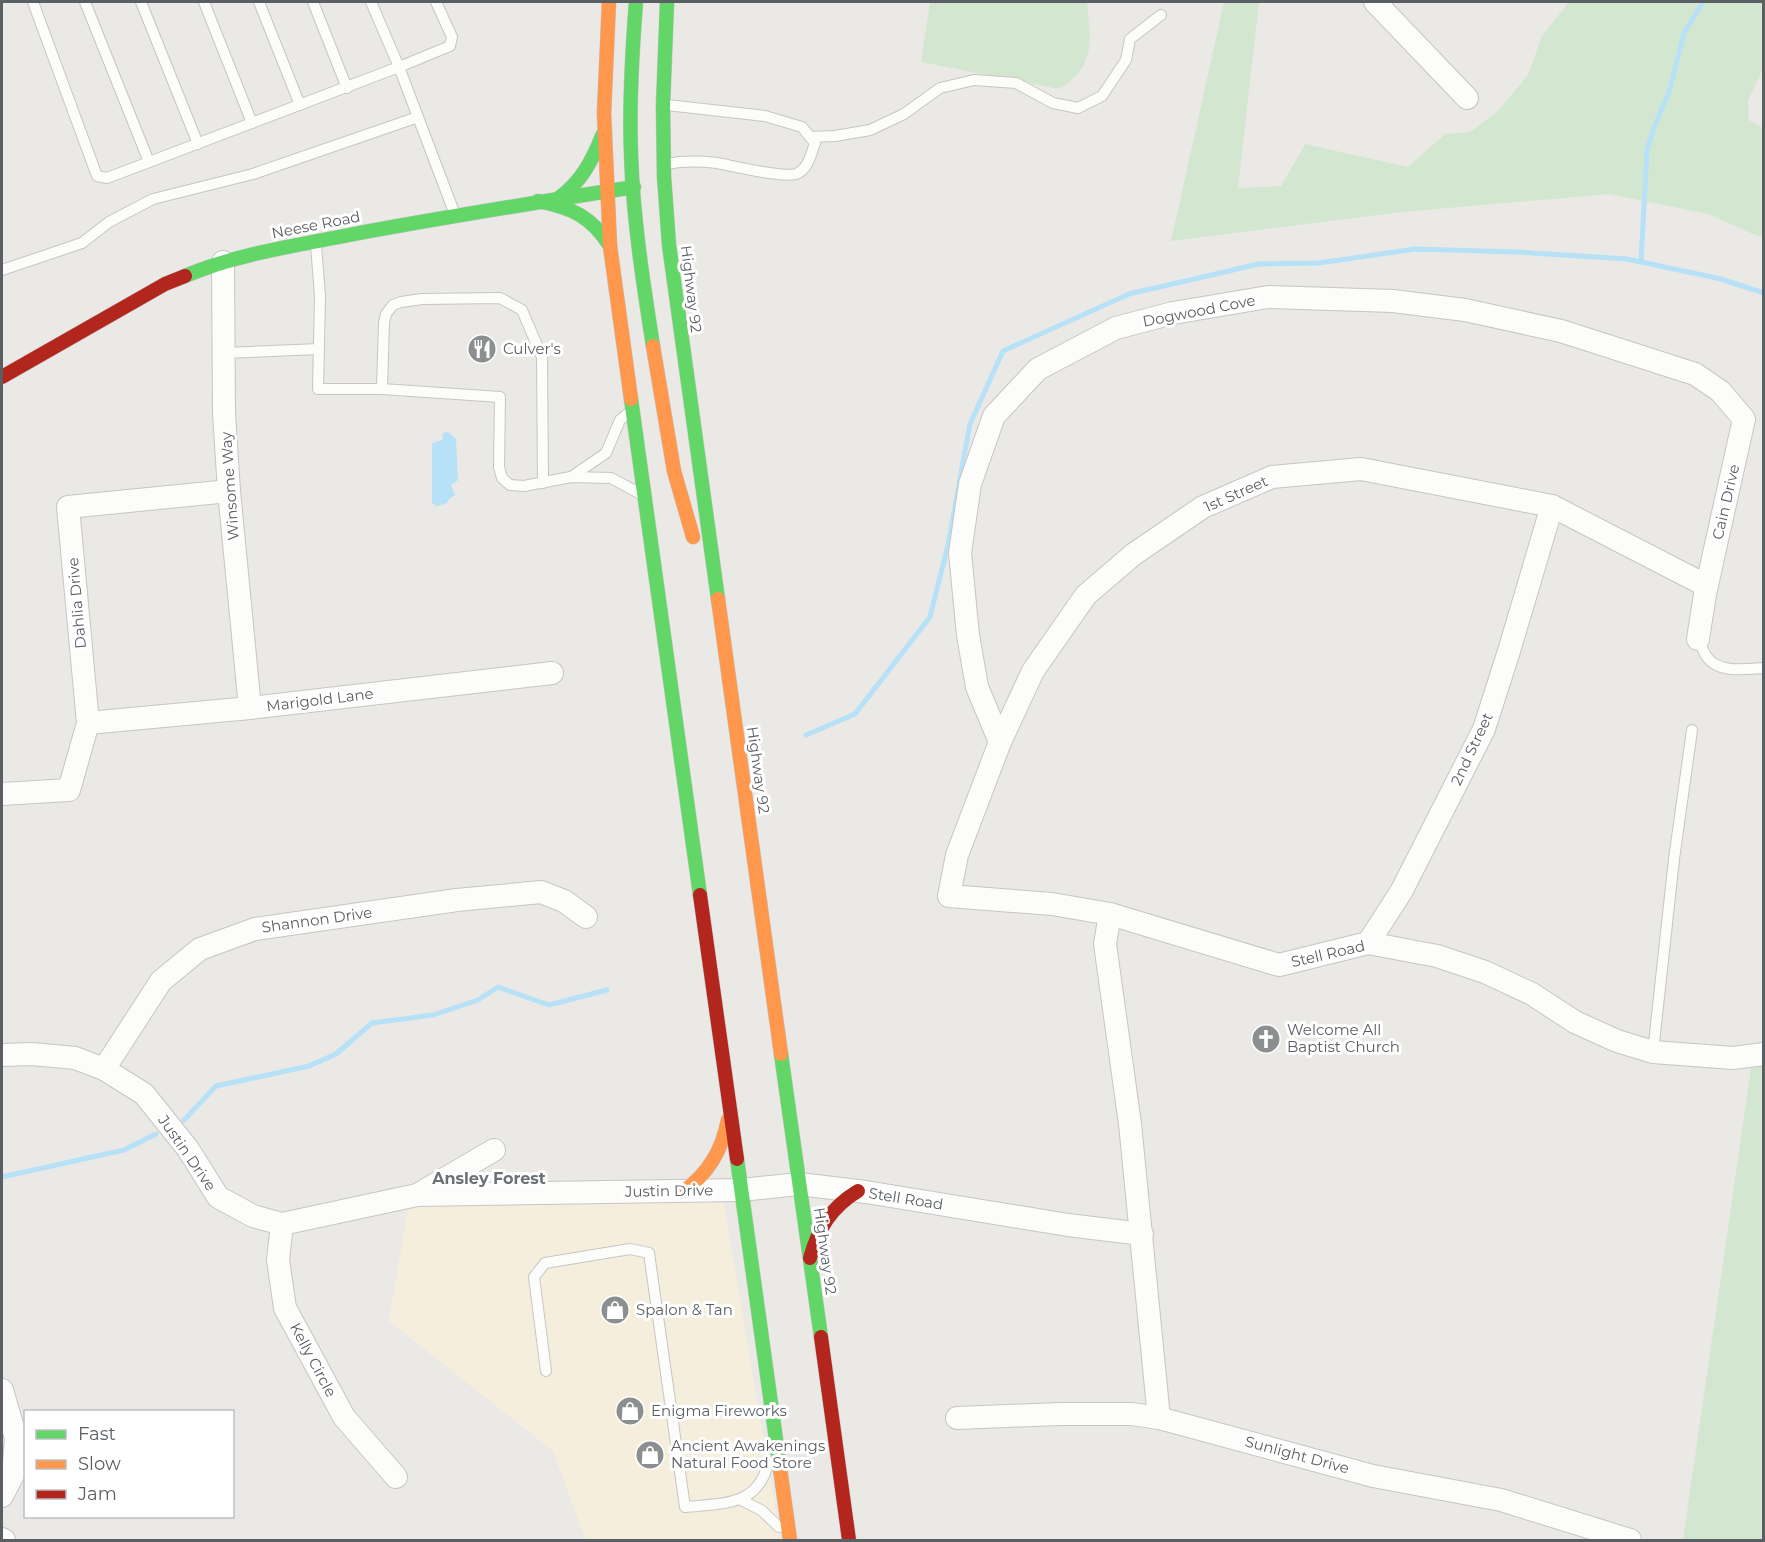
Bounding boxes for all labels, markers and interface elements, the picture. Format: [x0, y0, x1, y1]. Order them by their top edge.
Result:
street label: Neese Road [270, 207, 362, 242]
street label: Highway 92 [677, 244, 706, 334]
street label: Dogwood Cove [1141, 290, 1257, 331]
restaurant icon: Culver's [466, 333, 498, 365]
place label: Culver's [503, 339, 561, 358]
street label: Winsome Way [216, 430, 243, 541]
street label: Cain Drive [1708, 462, 1743, 541]
street label: 1st Street [1201, 471, 1271, 516]
street label: Dahlia Drive [63, 557, 90, 649]
street label: Marigold Lane [265, 684, 375, 716]
street label: 2nd Street [1446, 709, 1497, 788]
street label: Highway 92 [743, 725, 774, 815]
street label: Shannon Drive [261, 902, 373, 937]
street label: Stell Road [1289, 936, 1367, 971]
place label: Welcome All Baptist Church [1287, 1020, 1400, 1056]
church icon: Welcome All Baptist Church [1250, 1023, 1282, 1055]
street label: Justin Drive [154, 1110, 221, 1194]
district label: Ansley Forest [431, 1169, 546, 1188]
street label: Justin Drive [624, 1180, 713, 1201]
street label: Stell Road [867, 1183, 945, 1214]
street label: Highway 92 [810, 1206, 841, 1296]
shop icon: Spalon & Tan [599, 1294, 631, 1326]
place label: Spalon & Tan [636, 1300, 733, 1319]
street label: Kelly Circle [286, 1319, 341, 1400]
shop icon: Enigma Fireworks [614, 1395, 646, 1427]
place label: Enigma Fireworks [651, 1401, 787, 1420]
legend [24, 1410, 234, 1518]
text: Fast [78, 1423, 116, 1445]
street label: Sunlight Drive [1243, 1431, 1351, 1478]
place label: Ancient Awakenings Natural Food Store [671, 1436, 825, 1472]
shop icon: Ancient Awakenings Natural Food Store [634, 1439, 666, 1471]
text: Slow [78, 1453, 121, 1475]
text: Jam [77, 1483, 117, 1505]

